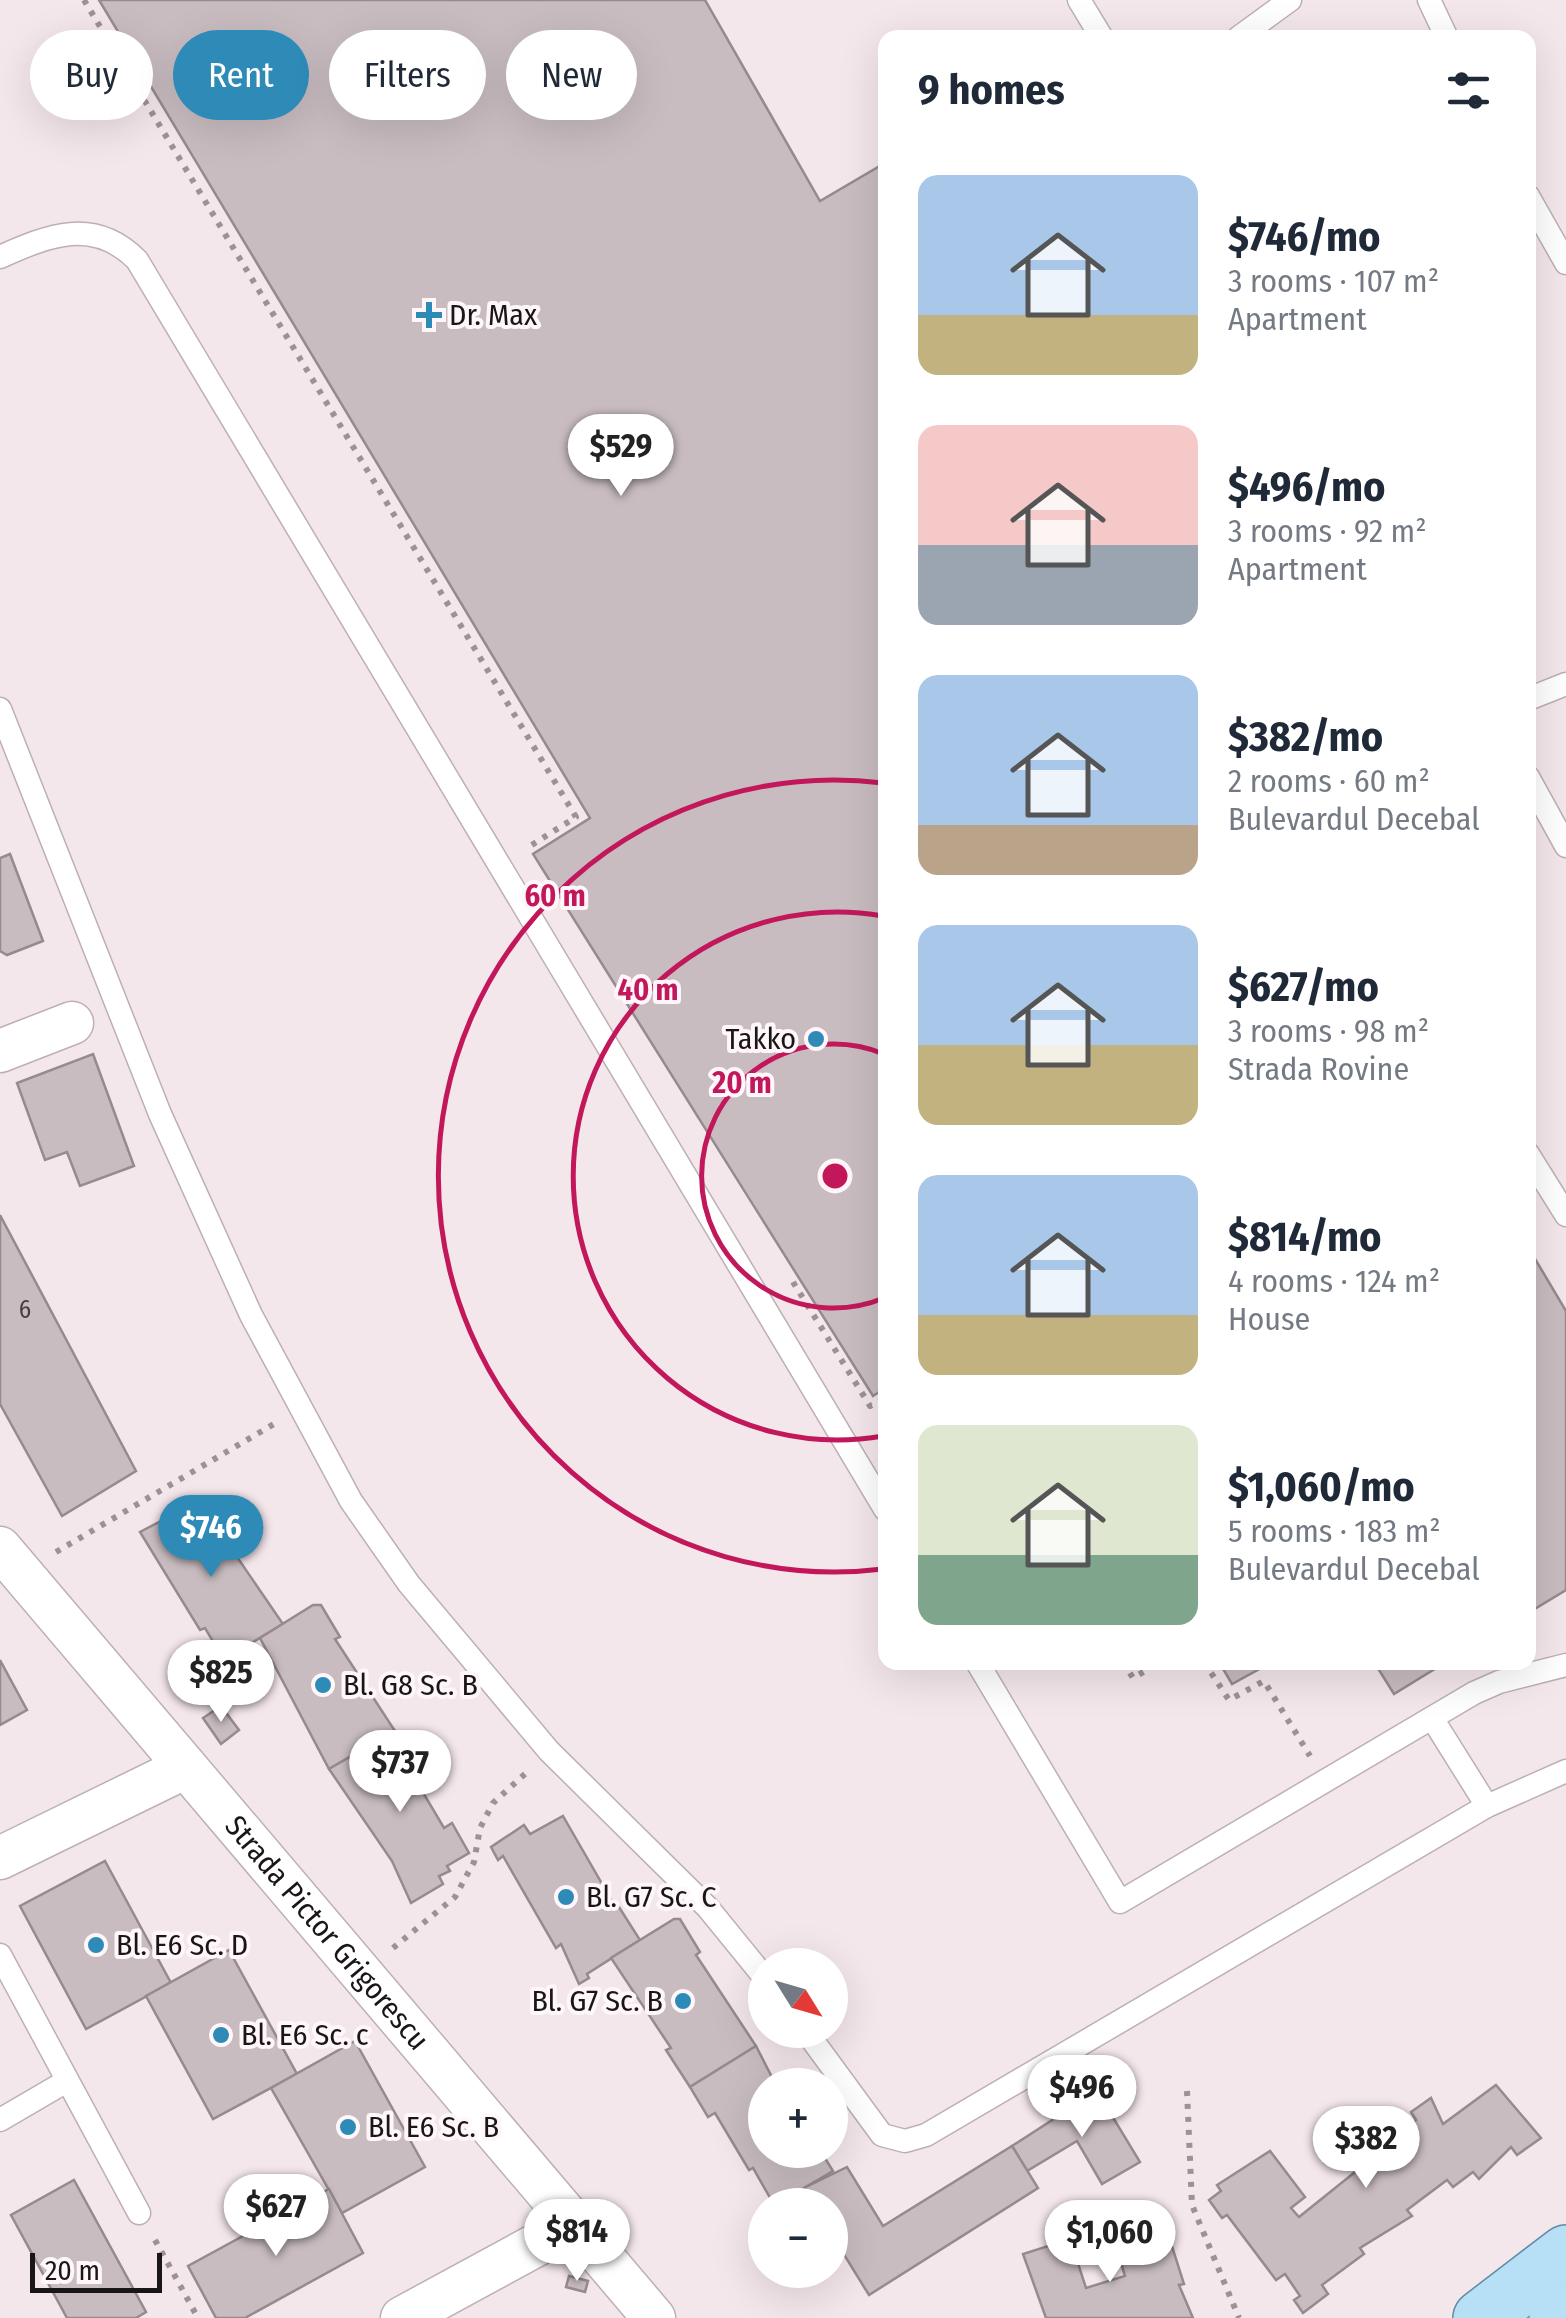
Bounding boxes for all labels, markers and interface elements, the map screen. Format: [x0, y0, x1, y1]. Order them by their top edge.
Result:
chip: Buy [30, 30, 153, 120]
chip: Rent [173, 30, 309, 120]
chip: Filters [329, 30, 486, 120]
chip: New [506, 30, 637, 120]
icon: filters [1441, 63, 1496, 118]
text: 9 homes [918, 65, 1065, 115]
text: $746/mo [1228, 212, 1380, 262]
icon: home [998, 215, 1118, 335]
text: 3 rooms · 107 m² [1228, 262, 1439, 300]
place label: Dr. Max [449, 297, 538, 333]
text: Apartment [1228, 300, 1367, 338]
marker: Dr. Max [418, 304, 440, 326]
pin: $529 [562, 414, 680, 499]
text: $529 [590, 427, 652, 465]
text: $496/mo [1228, 462, 1385, 512]
icon: home [998, 465, 1118, 585]
text: 3 rooms · 92 m² [1228, 512, 1427, 550]
text: Apartment [1228, 550, 1367, 588]
text: $382/mo [1228, 712, 1383, 762]
icon: home [998, 715, 1118, 835]
text: 2 rooms · 60 m² [1228, 762, 1430, 800]
text: Bulevardul Decebal [1228, 800, 1480, 838]
text: 60 m [524, 878, 586, 914]
text: $627/mo [1228, 962, 1379, 1012]
icon: home [998, 965, 1118, 1085]
text: 40 m [618, 972, 678, 1008]
text: 3 rooms · 98 m² [1228, 1012, 1429, 1050]
place label: Takko [725, 1021, 796, 1057]
marker: Takko [805, 1028, 827, 1050]
text: Strada Rovine [1228, 1050, 1409, 1088]
text: 20 m [711, 1065, 772, 1101]
centre of rings [817, 1158, 853, 1194]
text: $814/mo [1228, 1212, 1382, 1262]
icon: home [998, 1215, 1118, 1335]
text: 4 rooms · 124 m² [1228, 1262, 1440, 1300]
house number: 6 [19, 1295, 31, 1325]
text: House [1228, 1300, 1310, 1338]
text: $1,060/mo [1228, 1462, 1415, 1512]
icon: home [998, 1465, 1118, 1585]
pin: $746 [152, 1495, 270, 1580]
text: $746 [180, 1508, 242, 1546]
text: 5 rooms · 183 m² [1228, 1512, 1441, 1550]
text: Bulevardul Decebal [1228, 1550, 1480, 1588]
pin: $825 [162, 1640, 280, 1725]
text: $825 [189, 1653, 253, 1691]
place label: Bl. G8 Sc. B [343, 1667, 478, 1703]
marker: Bl. G8 Sc. B [312, 1674, 334, 1696]
pin: $737 [341, 1730, 459, 1815]
text: $737 [371, 1743, 429, 1781]
street label: Strada Pictor Grigorescu [217, 1808, 436, 2057]
place label: Bl. G7 Sc. C [586, 1879, 716, 1915]
marker: Bl. G7 Sc. C [555, 1886, 577, 1908]
place label: Bl. E6 Sc. D [116, 1927, 248, 1963]
marker: Bl. E6 Sc. D [85, 1934, 107, 1956]
north arrow [748, 1948, 848, 2048]
map controls [748, 1948, 848, 2288]
place label: Bl. G7 Sc. B [531, 1983, 663, 2019]
marker: Bl. G7 Sc. B [672, 1990, 694, 2012]
place label: Bl. E6 Sc. c [241, 2017, 369, 2053]
marker: Bl. E6 Sc. c [210, 2024, 232, 2046]
pin: $496 [1023, 2055, 1141, 2140]
button: + [748, 2068, 848, 2168]
text: $496 [1049, 2068, 1115, 2106]
pin: $382 [1307, 2106, 1425, 2191]
place label: Bl. E6 Sc. B [368, 2109, 499, 2145]
marker: Bl. E6 Sc. B [337, 2116, 359, 2138]
text: $382 [1335, 2119, 1397, 2157]
pin: $627 [217, 2174, 335, 2259]
text: $627 [246, 2187, 306, 2225]
button: − [748, 2188, 848, 2288]
pin: $814 [518, 2199, 636, 2284]
pin: $1,060 [1029, 2200, 1191, 2285]
text: $814 [546, 2212, 608, 2250]
text: $1,060 [1067, 2213, 1153, 2251]
scale bar [30, 2248, 162, 2292]
text: 20 m [45, 2254, 100, 2287]

